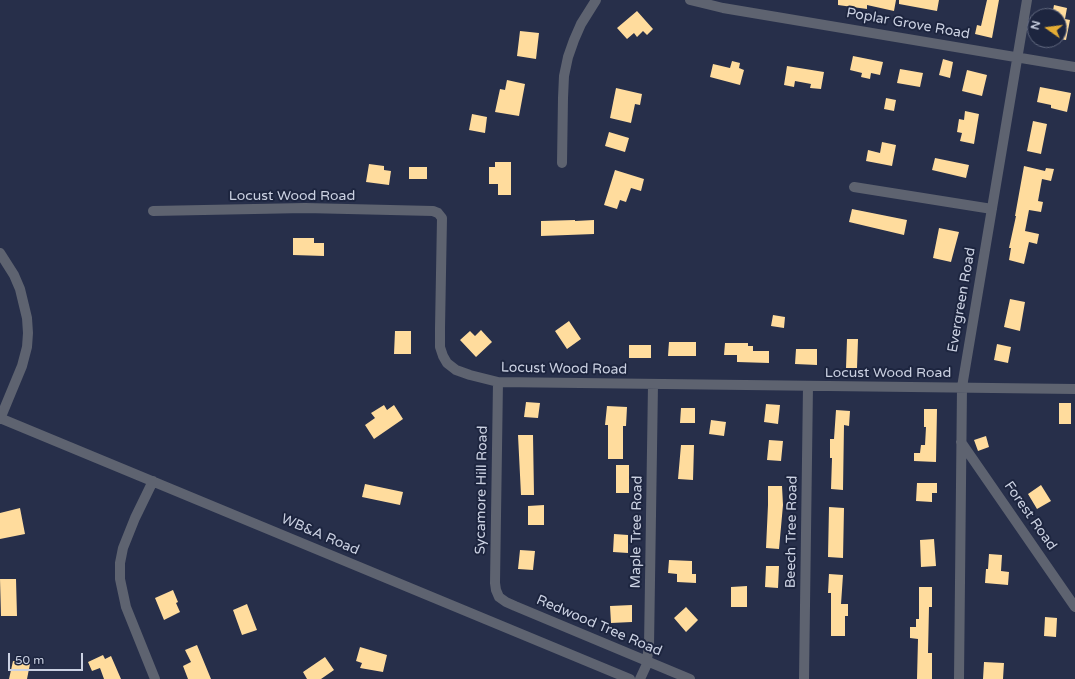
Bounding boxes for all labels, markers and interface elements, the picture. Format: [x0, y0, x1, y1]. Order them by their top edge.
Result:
street label: Poplar Grove Road [845, 5, 971, 43]
north arrow [1027, 8, 1067, 48]
text: N [1028, 19, 1043, 31]
street label: Locust Wood Road [229, 188, 355, 204]
street label: Evergreen Road [944, 246, 980, 354]
street label: Locust Wood Road [501, 359, 627, 379]
street label: Locust Wood Road [825, 365, 951, 381]
street label: Sycamore Hill Road [472, 426, 492, 554]
street label: Maple Tree Road [628, 475, 646, 589]
street label: Beech Tree Road [783, 476, 801, 588]
street label: Forest Road [1000, 478, 1060, 554]
street label: WB&A Road [278, 511, 362, 559]
street label: Redwood Tree Road [534, 592, 664, 660]
scale bar [10, 645, 85, 671]
text: 50 m [15, 653, 44, 667]

